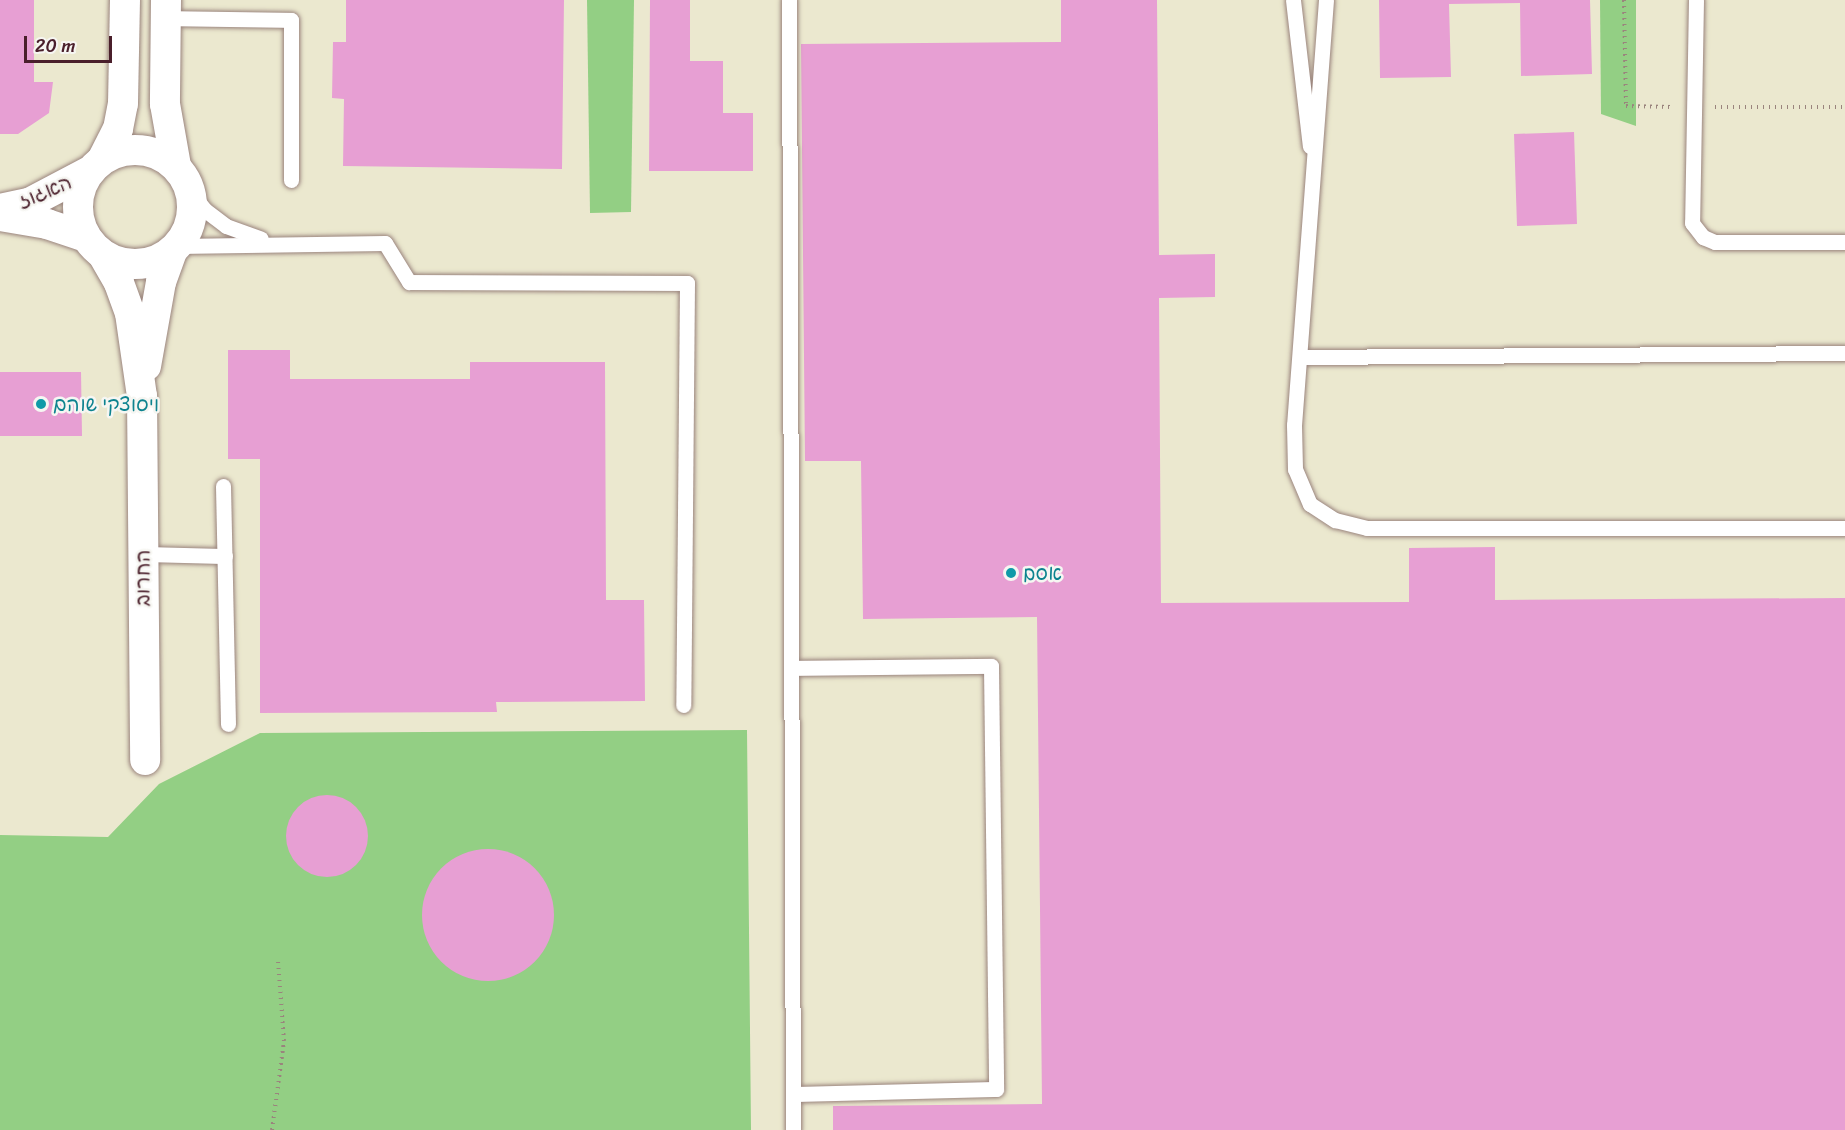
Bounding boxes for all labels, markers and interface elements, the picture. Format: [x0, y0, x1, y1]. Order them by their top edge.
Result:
scale bar [27, 24, 116, 62]
text: 20 m [35, 30, 75, 62]
street label: האגוז [15, 170, 75, 214]
place label: ויסוצקי שוהם [53, 392, 159, 416]
marker: ויסוצקי שוהם [34, 397, 48, 411]
street label: החרוב [131, 550, 155, 606]
place label: אסם [1023, 561, 1062, 585]
marker: אסם [1004, 566, 1018, 580]

